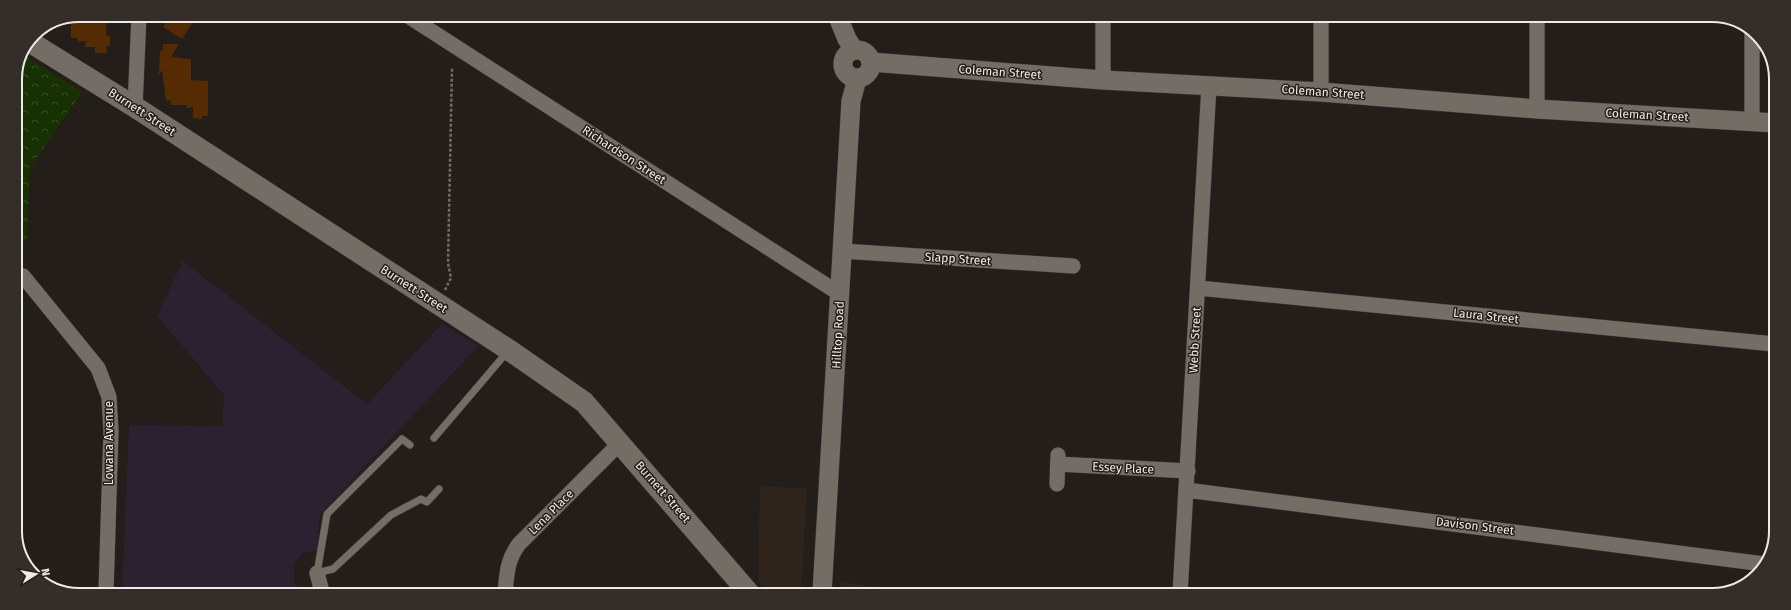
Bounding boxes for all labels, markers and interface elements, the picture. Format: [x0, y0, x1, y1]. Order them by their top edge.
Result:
street label: Coleman Street [958, 62, 1043, 82]
street label: Coleman Street [1281, 82, 1366, 102]
street label: Burnett Street [106, 85, 179, 139]
street label: Coleman Street [1605, 106, 1690, 124]
street label: Richardson Street [580, 123, 669, 188]
street label: Slapp Street [924, 250, 992, 268]
street label: Burnett Street [378, 262, 451, 316]
street label: Hilltop Road [829, 301, 847, 369]
street label: Webb Street [1186, 306, 1204, 373]
street label: Laura Street [1453, 306, 1520, 326]
street label: Lowana Avenue [102, 401, 116, 485]
street label: Burnett Street [632, 458, 694, 526]
street label: Essey Place [1092, 459, 1154, 477]
street label: Lena Place [526, 487, 576, 537]
street label: Davison Street [1435, 514, 1516, 538]
north arrow [16, 554, 56, 594]
text: N [38, 567, 52, 577]

